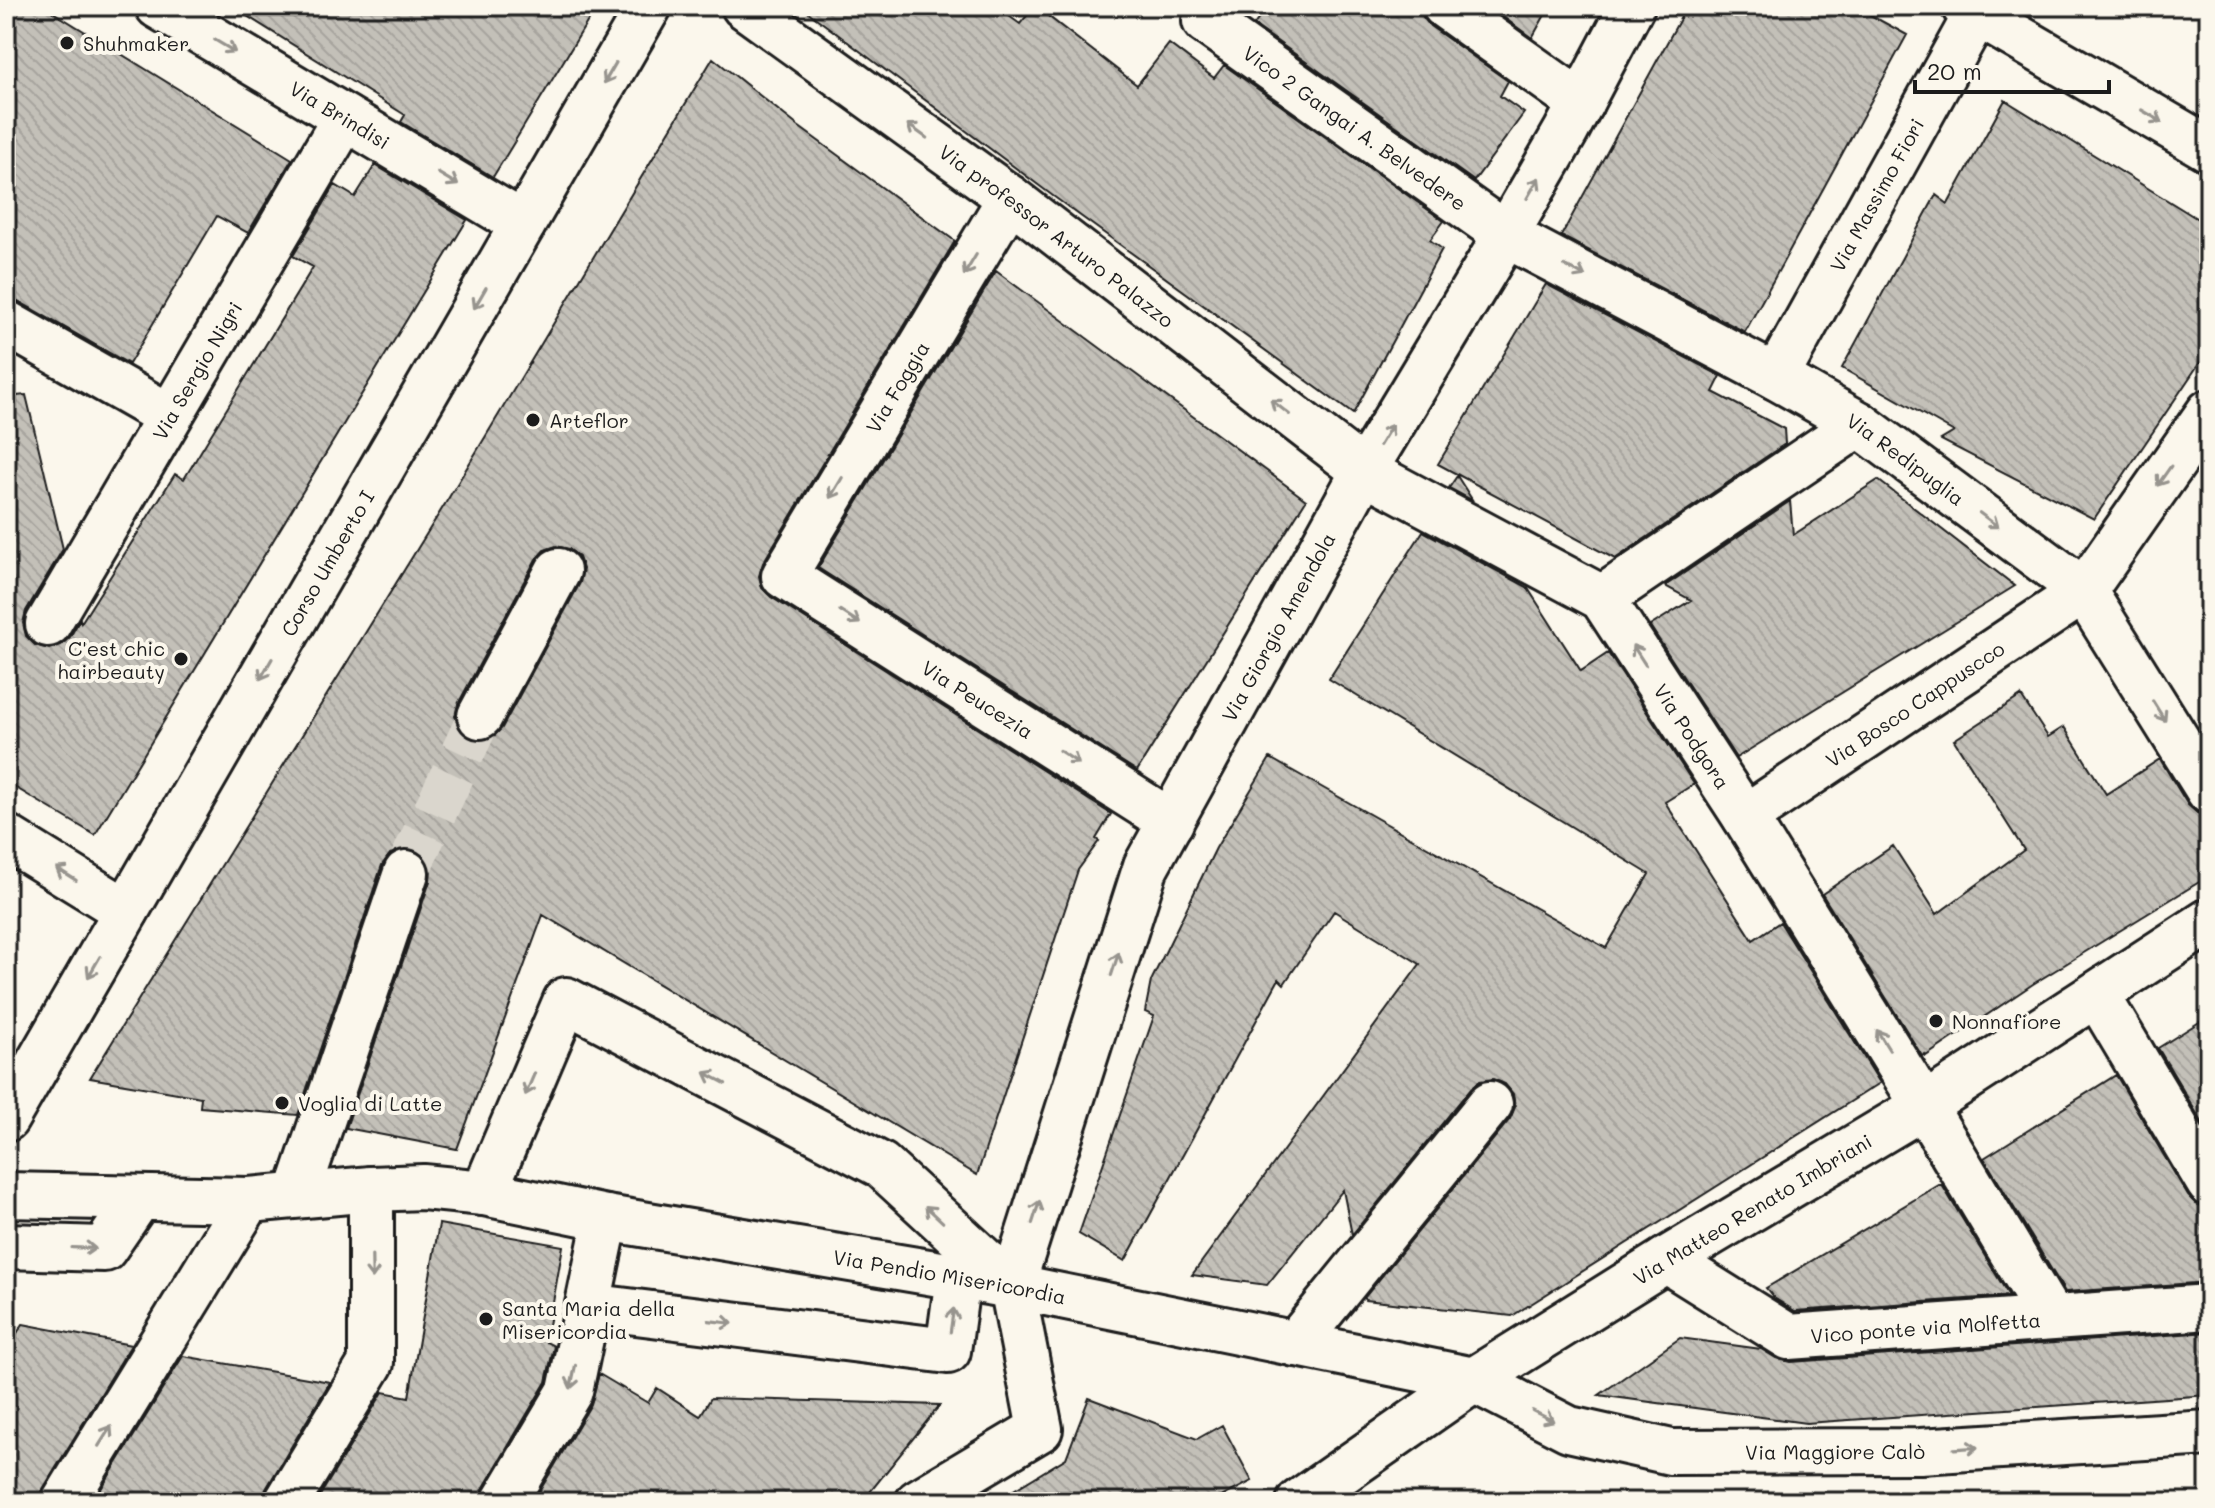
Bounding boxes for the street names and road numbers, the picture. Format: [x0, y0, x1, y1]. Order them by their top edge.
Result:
street label: Vico 2 Gangai A. Belvedere [1238, 39, 1472, 216]
street label: Via Brindisi [285, 75, 395, 155]
street label: Via Massimo Fiori [1824, 114, 1929, 276]
street label: Via professor Arturo Palazzo [934, 138, 1180, 333]
street label: Via Sergio Nigri [146, 296, 248, 444]
street label: Via Foggia [859, 336, 935, 438]
street label: Via Redipuglia [1842, 407, 1970, 511]
street label: Corso Umberto I [275, 485, 380, 641]
street label: Via Giorgio Amendola [1215, 528, 1341, 726]
street label: Via Bosco Cappuscco [1820, 635, 2009, 773]
street label: Via Peucezia [917, 654, 1038, 744]
street label: Via Podgora [1648, 679, 1736, 794]
street label: Via Matteo Renato Imbriani [1628, 1127, 1876, 1290]
street label: Via Pendio Misericordia [831, 1243, 1068, 1310]
street label: Vico ponte via Molfetta [1810, 1306, 2042, 1348]
street label: Via Maggiore Calò [1745, 1438, 1925, 1465]

